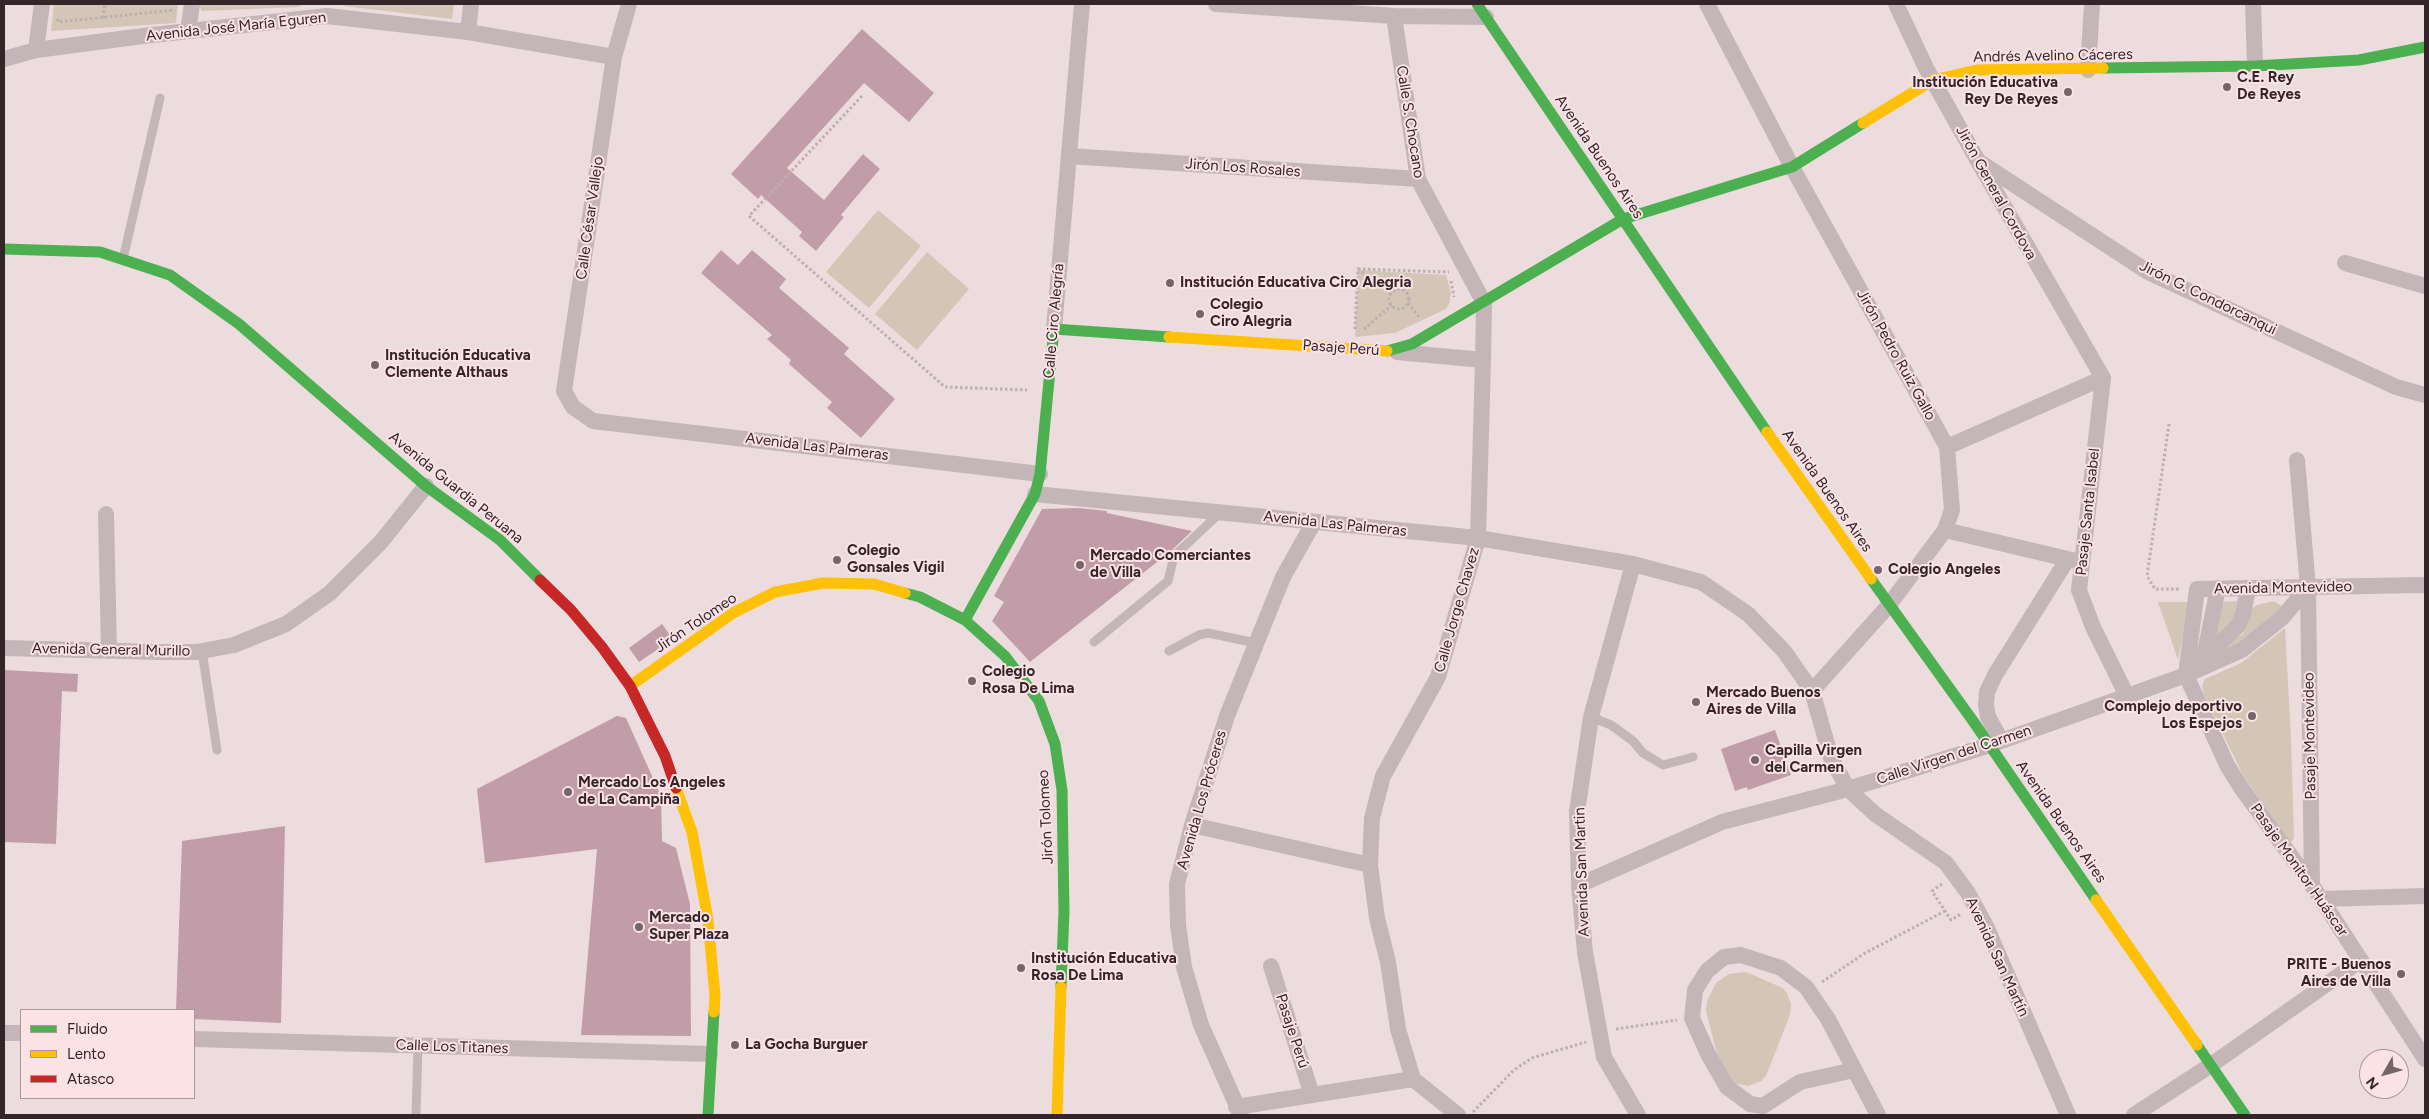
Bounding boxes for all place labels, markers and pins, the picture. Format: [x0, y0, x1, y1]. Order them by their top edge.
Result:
place label: C.E. Rey De Reyes [2237, 69, 2301, 104]
place label: Institución Educativa Rey De Reyes [1912, 74, 2058, 109]
marker: C.E. Rey De Reyes [2221, 81, 2233, 93]
marker: Institución Educativa Rey De Reyes [2062, 86, 2074, 98]
place label: Institución Educativa Ciro Alegria [1180, 274, 1411, 292]
marker: Institución Educativa Ciro Alegria [1164, 277, 1176, 289]
place label: Colegio Ciro Alegria [1210, 296, 1292, 331]
marker: Colegio Ciro Alegria [1194, 308, 1206, 320]
place label: Institución Educativa Clemente Althaus [385, 347, 531, 382]
marker: Institución Educativa Clemente Althaus [369, 359, 381, 371]
place label: Colegio Gonsales Vigil [847, 542, 944, 577]
place label: Mercado Comerciantes de Villa [1090, 547, 1251, 582]
marker: Colegio Gonsales Vigil [831, 554, 843, 566]
marker: Mercado Comerciantes de Villa [1074, 559, 1086, 571]
place label: Colegio Angeles [1888, 561, 2000, 579]
marker: Colegio Angeles [1872, 564, 1884, 576]
place label: Colegio Rosa De Lima [982, 663, 1074, 698]
marker: Colegio Rosa De Lima [966, 675, 978, 687]
place label: Mercado Buenos Aires de Villa [1706, 684, 1820, 719]
marker: Mercado Buenos Aires de Villa [1690, 696, 1702, 708]
place label: Complejo deportivo Los Espejos [2104, 698, 2242, 733]
marker: Complejo deportivo Los Espejos [2246, 710, 2258, 722]
place label: Capilla Virgen del Carmen [1765, 742, 1862, 777]
marker: Capilla Virgen del Carmen [1749, 754, 1761, 766]
place label: Mercado Los Angeles de La Campiña [578, 774, 725, 809]
marker: Mercado Los Angeles de La Campiña [562, 786, 574, 798]
place label: Mercado Super Plaza [649, 909, 729, 944]
marker: Mercado Super Plaza [633, 921, 645, 933]
place label: Institución Educativa Rosa De Lima [1031, 950, 1177, 985]
place label: PRITE - Buenos Aires de Villa [2287, 956, 2391, 991]
marker: Institución Educativa Rosa De Lima [1015, 962, 1027, 974]
marker: PRITE - Buenos Aires de Villa [2395, 968, 2407, 980]
place label: La Gocha Burguer [745, 1036, 868, 1054]
marker: La Gocha Burguer [729, 1039, 741, 1051]

